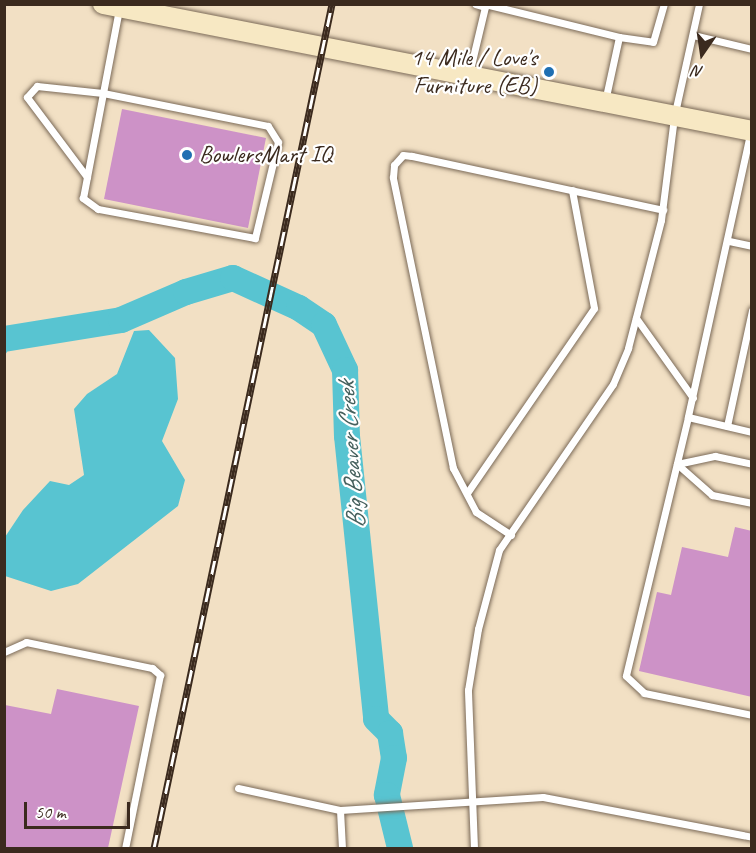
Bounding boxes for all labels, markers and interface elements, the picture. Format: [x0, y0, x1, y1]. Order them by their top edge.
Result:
north arrow [672, 24, 732, 84]
place label: 14 Mile / Love's Furniture (EB) [411, 44, 537, 100]
text: N [691, 61, 705, 82]
marker: 14 Mile / Love's Furniture (EB) [542, 65, 556, 79]
place label: BowlersMart IQ [199, 141, 332, 169]
marker: BowlersMart IQ [180, 148, 194, 162]
water label: Big Beaver Creek [330, 380, 372, 530]
scale bar [27, 790, 134, 828]
text: 50 m [35, 801, 66, 823]

